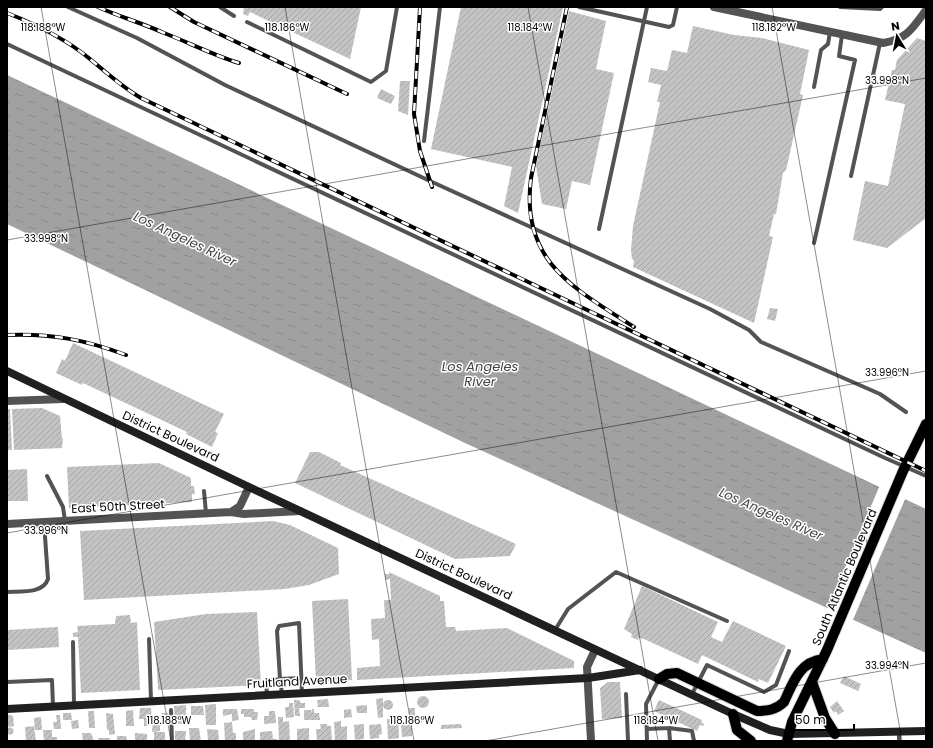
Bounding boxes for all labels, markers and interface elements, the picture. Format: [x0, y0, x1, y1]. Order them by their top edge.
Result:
north arrow [877, 16, 917, 56]
text: N [890, 18, 901, 35]
text: 118.188°W [21, 20, 65, 35]
text: 118.186°W [265, 20, 310, 35]
text: 118.184°W [508, 20, 552, 35]
text: 118.182°W [752, 20, 796, 35]
text: 33.998°N [865, 73, 909, 88]
water label: Los Angeles River [130, 207, 241, 272]
text: 33.998°N [24, 231, 68, 246]
water label: Los Angeles River [442, 357, 518, 391]
text: 33.996°N [865, 365, 909, 380]
street label: District Boulevard [120, 406, 222, 466]
water label: Los Angeles River [716, 483, 827, 546]
street label: East 50th Street [71, 495, 165, 517]
street label: South Atlantic Boulevard [807, 506, 881, 648]
text: 33.996°N [24, 523, 68, 538]
street label: District Boulevard [413, 544, 515, 604]
text: 33.994°N [865, 658, 909, 673]
street label: Fruitland Avenue [246, 670, 348, 692]
scale bar [789, 706, 854, 732]
text: 50 m [795, 711, 826, 728]
text: 118.188°W [147, 713, 191, 728]
text: 118.186°W [390, 713, 435, 728]
text: 118.184°W [634, 713, 678, 728]

